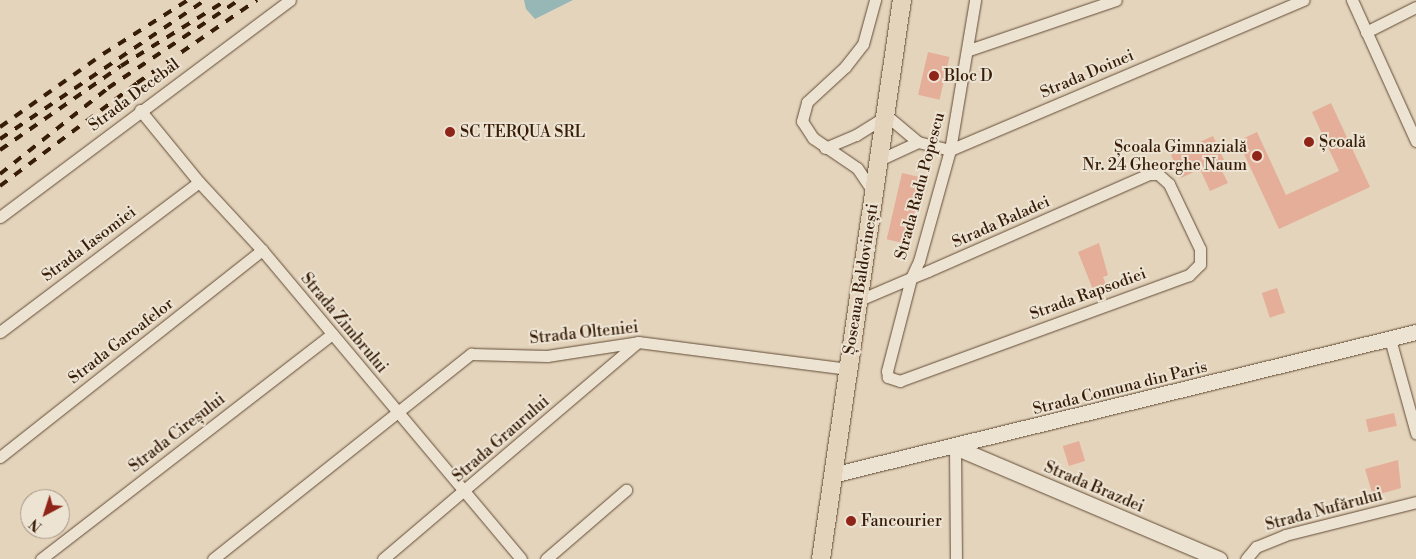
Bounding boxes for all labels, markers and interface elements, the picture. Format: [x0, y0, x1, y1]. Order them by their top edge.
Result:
street label: Strada Doinei [1037, 46, 1137, 102]
street label: Strada Decebal [85, 55, 183, 135]
place label: Bloc D [944, 66, 993, 86]
marker: Bloc D [928, 70, 940, 82]
street label: Strada Radu Popescu [891, 110, 949, 262]
place label: SC TERQUA SRL [460, 122, 585, 142]
marker: SC TERQUA SRL [444, 126, 456, 138]
place label: Școală [1319, 132, 1366, 152]
marker: Școală [1303, 136, 1315, 148]
place label: Școala Gimnazială Nr. 24 Gheorghe Naum [1083, 137, 1247, 175]
marker: Școala Gimnazială Nr. 24 Gheorghe Naum [1251, 150, 1263, 162]
street label: Strada Baladei [949, 192, 1053, 252]
street label: Strada Iasomiei [38, 202, 140, 286]
street label: Șoseaua Baldovinești [840, 202, 882, 356]
street label: Strada Rapsodiei [1027, 264, 1149, 324]
street label: Strada Zimbrului [297, 269, 391, 377]
street label: Strada Garoafelor [65, 294, 177, 388]
street label: Strada Olteniei [529, 318, 639, 348]
street label: Strada Comuna din Paris [1031, 357, 1209, 419]
street label: Strada Cireșului [125, 390, 229, 476]
street label: Strada Graurului [449, 392, 553, 486]
street label: Strada Brazdei [1041, 457, 1147, 517]
street label: Strada Nufărului [1263, 485, 1385, 535]
north arrow [20, 489, 70, 539]
place label: Fancourier [861, 511, 942, 531]
text: N [26, 514, 46, 535]
marker: Fancourier [845, 515, 857, 527]

